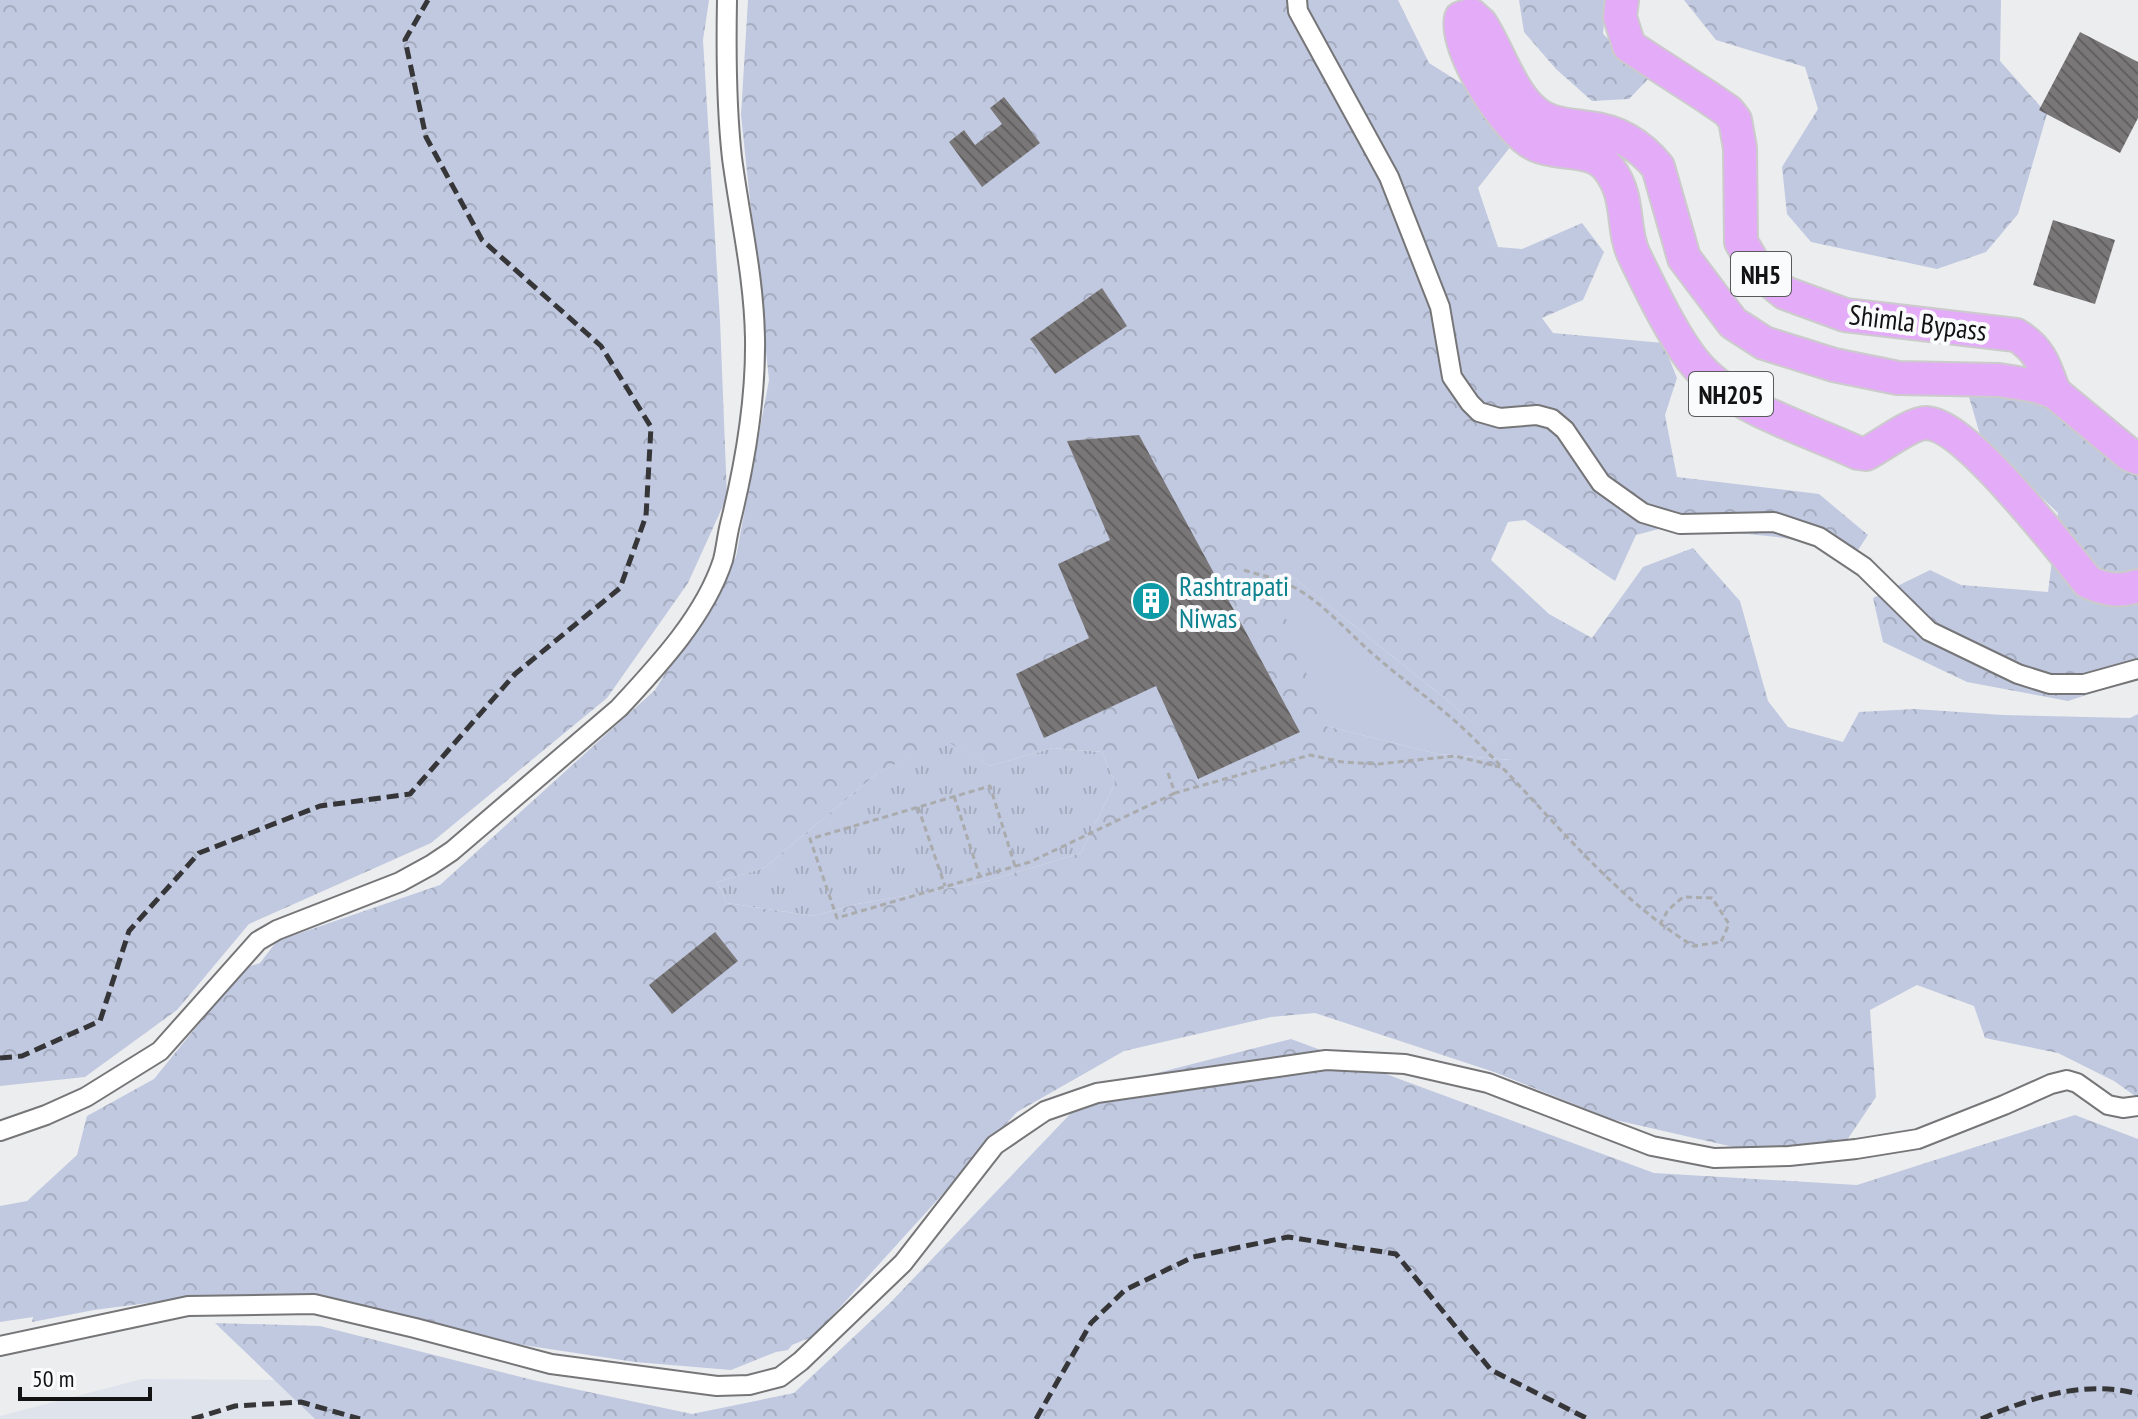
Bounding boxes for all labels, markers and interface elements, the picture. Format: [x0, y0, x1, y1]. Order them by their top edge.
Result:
road number: NH5 [1731, 252, 1791, 296]
street label: Shimla Bypass [1847, 295, 1989, 349]
road number: NH205 [1689, 372, 1773, 416]
place label: Rashtrapati Niwas [1179, 567, 1289, 636]
building icon: Rashtrapati Niwas [1130, 580, 1172, 622]
scale bar [20, 1351, 150, 1401]
text: 50 m [32, 1363, 74, 1394]

